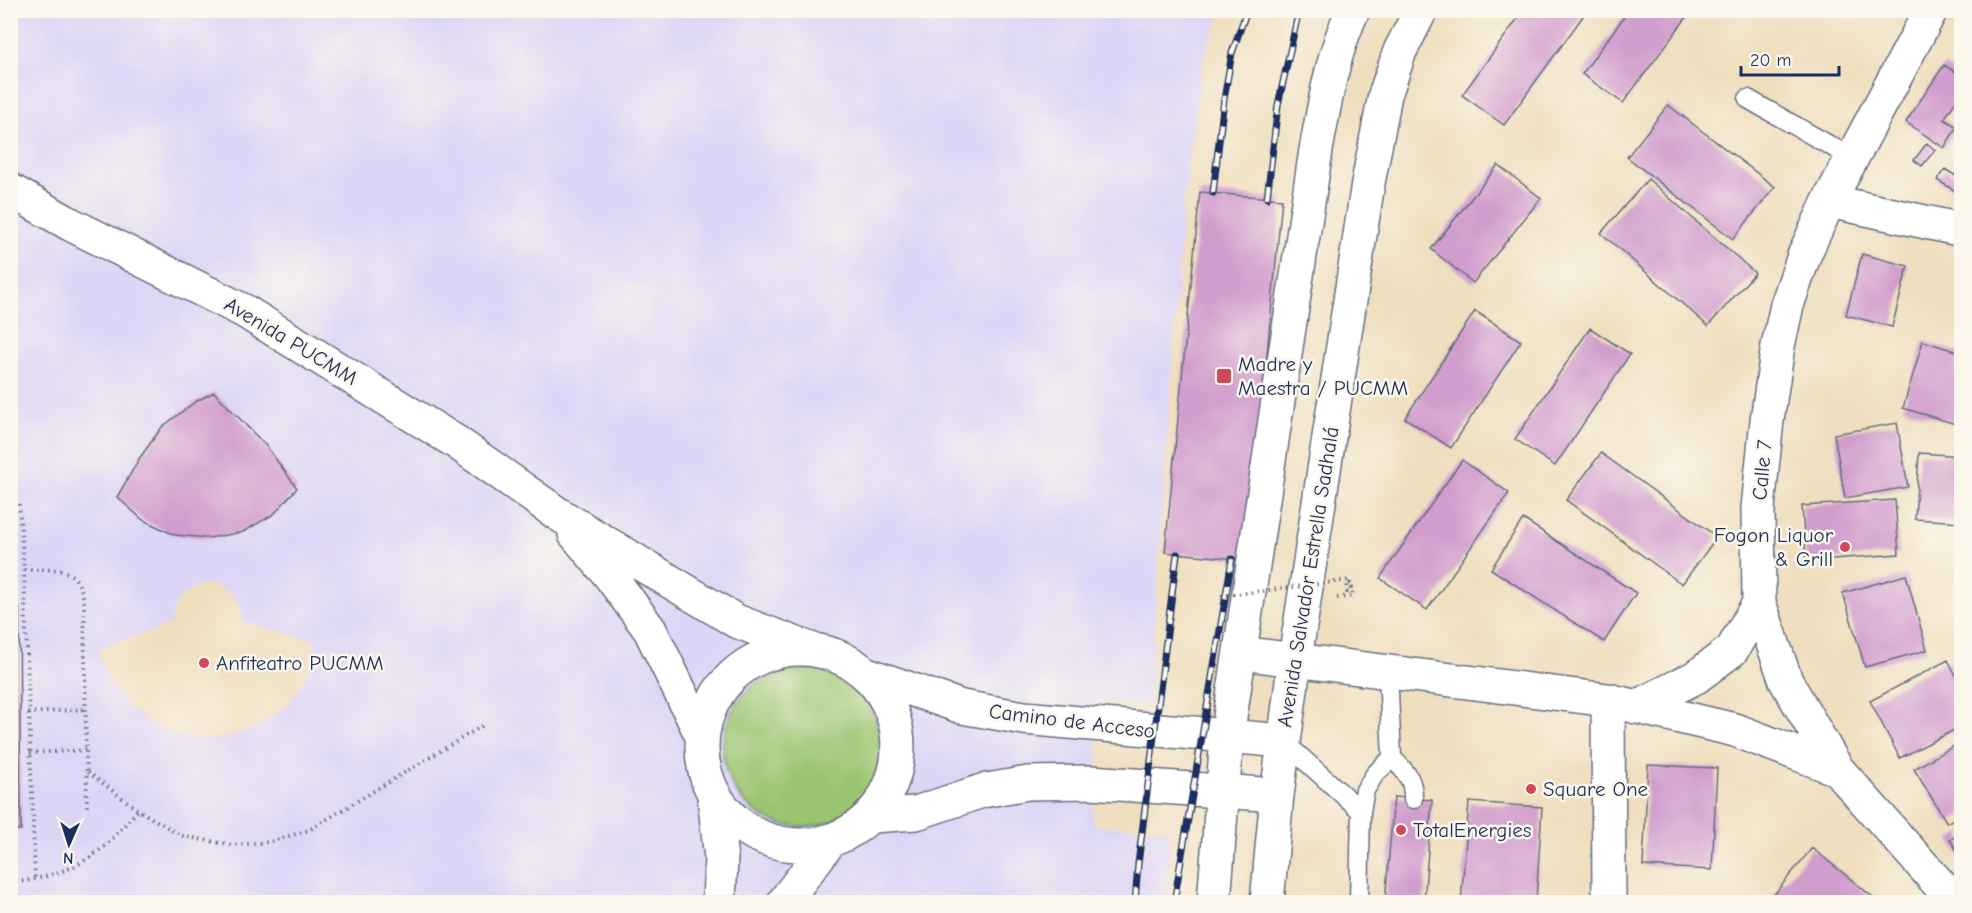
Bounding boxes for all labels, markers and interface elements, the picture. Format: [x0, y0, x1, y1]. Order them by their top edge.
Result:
scale bar [1741, 39, 1838, 77]
text: 20 m [1750, 50, 1791, 71]
street label: Avenida PUCMM [220, 292, 362, 390]
place label: Madre y Maestra / PUCMM [1238, 352, 1408, 400]
marker: Madre y Maestra / PUCMM [1215, 367, 1233, 385]
street label: Avenida Salvador Estrella Sadhalá [1272, 425, 1344, 729]
street label: Calle 7 [1747, 439, 1777, 501]
place label: Fogon Liquor & Grill [1714, 523, 1834, 571]
marker: Fogon Liquor & Grill [1838, 540, 1852, 554]
place label: Anfiteatro PUCMM [216, 651, 384, 675]
marker: Anfiteatro PUCMM [197, 656, 211, 670]
street label: Camino de Acceso [988, 699, 1156, 743]
place label: Square One [1543, 777, 1648, 801]
marker: Square One [1524, 782, 1538, 796]
north arrow [39, 814, 99, 874]
place label: TotalEnergies [1413, 818, 1531, 842]
marker: TotalEnergies [1394, 823, 1408, 837]
text: N [63, 849, 74, 867]

